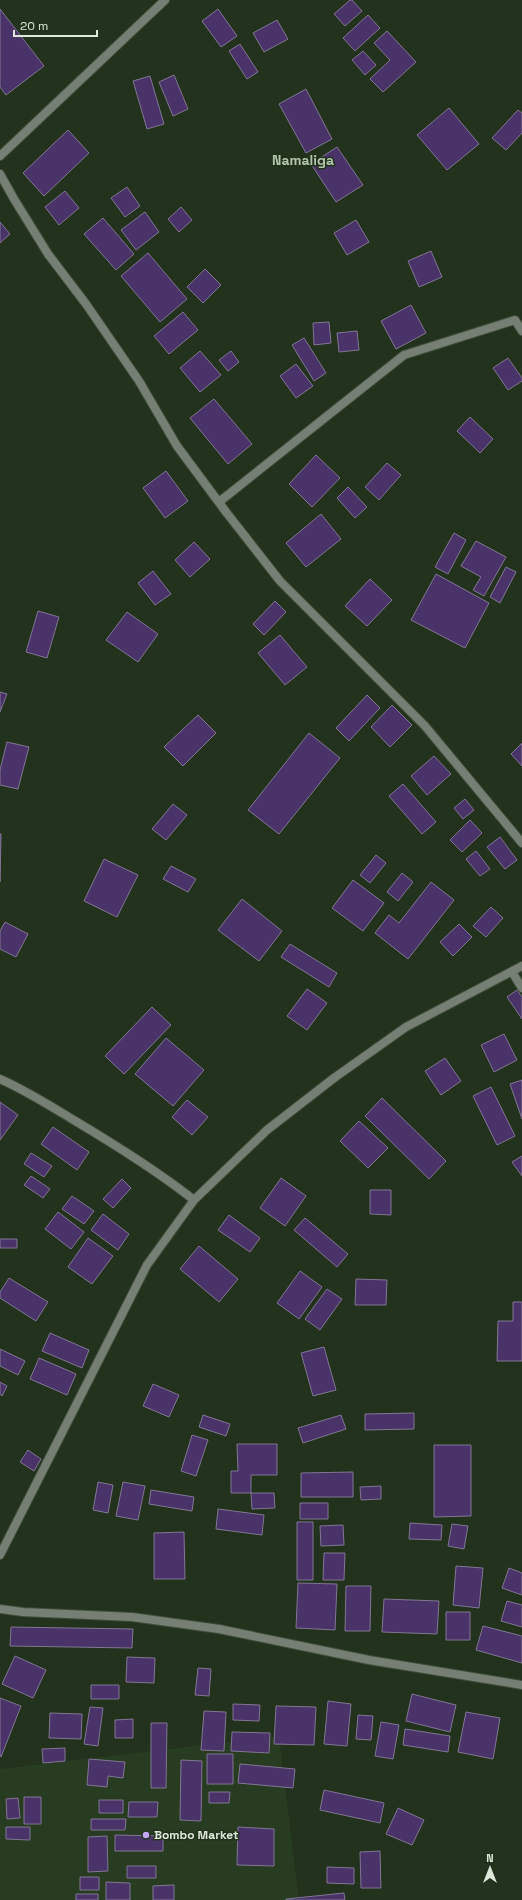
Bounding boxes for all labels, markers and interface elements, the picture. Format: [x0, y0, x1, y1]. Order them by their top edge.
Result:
scale bar [14, 12, 97, 38]
text: 20 m [20, 18, 48, 34]
district label: Namaliga [272, 151, 334, 169]
place label: Bombo Market [154, 1827, 239, 1843]
marker: Bombo Market [141, 1830, 151, 1840]
north arrow [470, 1848, 510, 1888]
text: N [486, 1851, 494, 1865]

